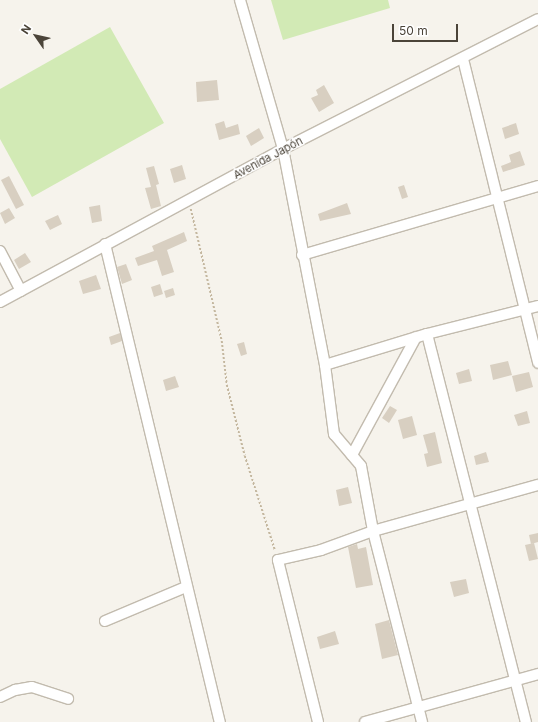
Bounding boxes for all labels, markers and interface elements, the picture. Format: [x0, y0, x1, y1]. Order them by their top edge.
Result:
north arrow [16, 16, 56, 56]
scale bar [394, 16, 460, 42]
text: N [18, 22, 34, 37]
text: 50 m [399, 23, 428, 38]
street label: Avenida Japón [231, 134, 305, 182]

